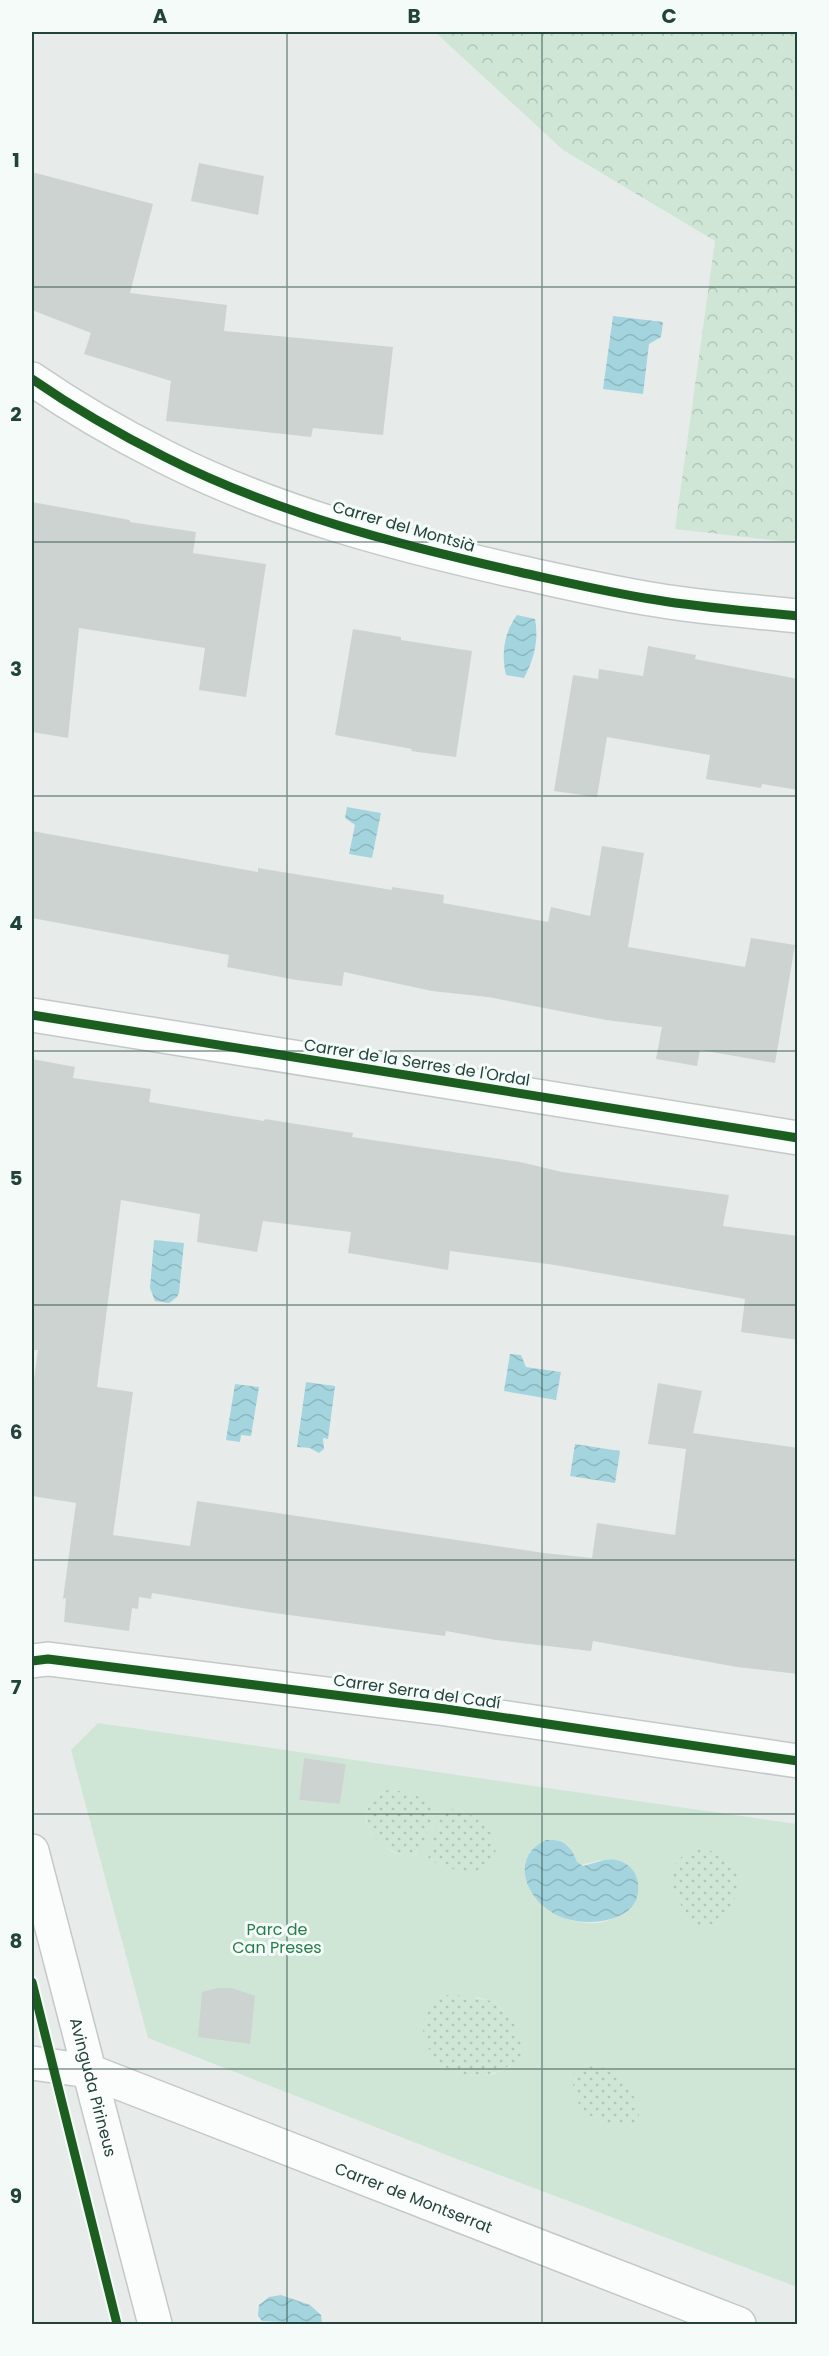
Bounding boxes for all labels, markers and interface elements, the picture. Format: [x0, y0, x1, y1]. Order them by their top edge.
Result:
text: A [153, 2, 168, 30]
text: B [407, 2, 421, 30]
text: C [661, 2, 677, 30]
text: 1 [12, 146, 20, 174]
text: 2 [10, 400, 22, 428]
street label: Carrer del Montsià [330, 495, 478, 558]
text: 3 [10, 655, 22, 683]
text: 4 [9, 909, 23, 937]
street label: Carrer de la Serres de l'Ordal [302, 1033, 532, 1092]
text: 5 [10, 1164, 23, 1192]
text: 6 [10, 1418, 22, 1446]
street label: Carrer Serra del Cadí [332, 1668, 502, 1715]
text: 7 [11, 1673, 22, 1701]
park label: Parc de Can Preses [232, 1918, 322, 1959]
text: 8 [10, 1927, 22, 1955]
street label: Avinguda Pirineus [64, 2015, 122, 2159]
street label: Carrer de Montserrat [331, 2157, 496, 2239]
text: 9 [10, 2182, 22, 2210]

